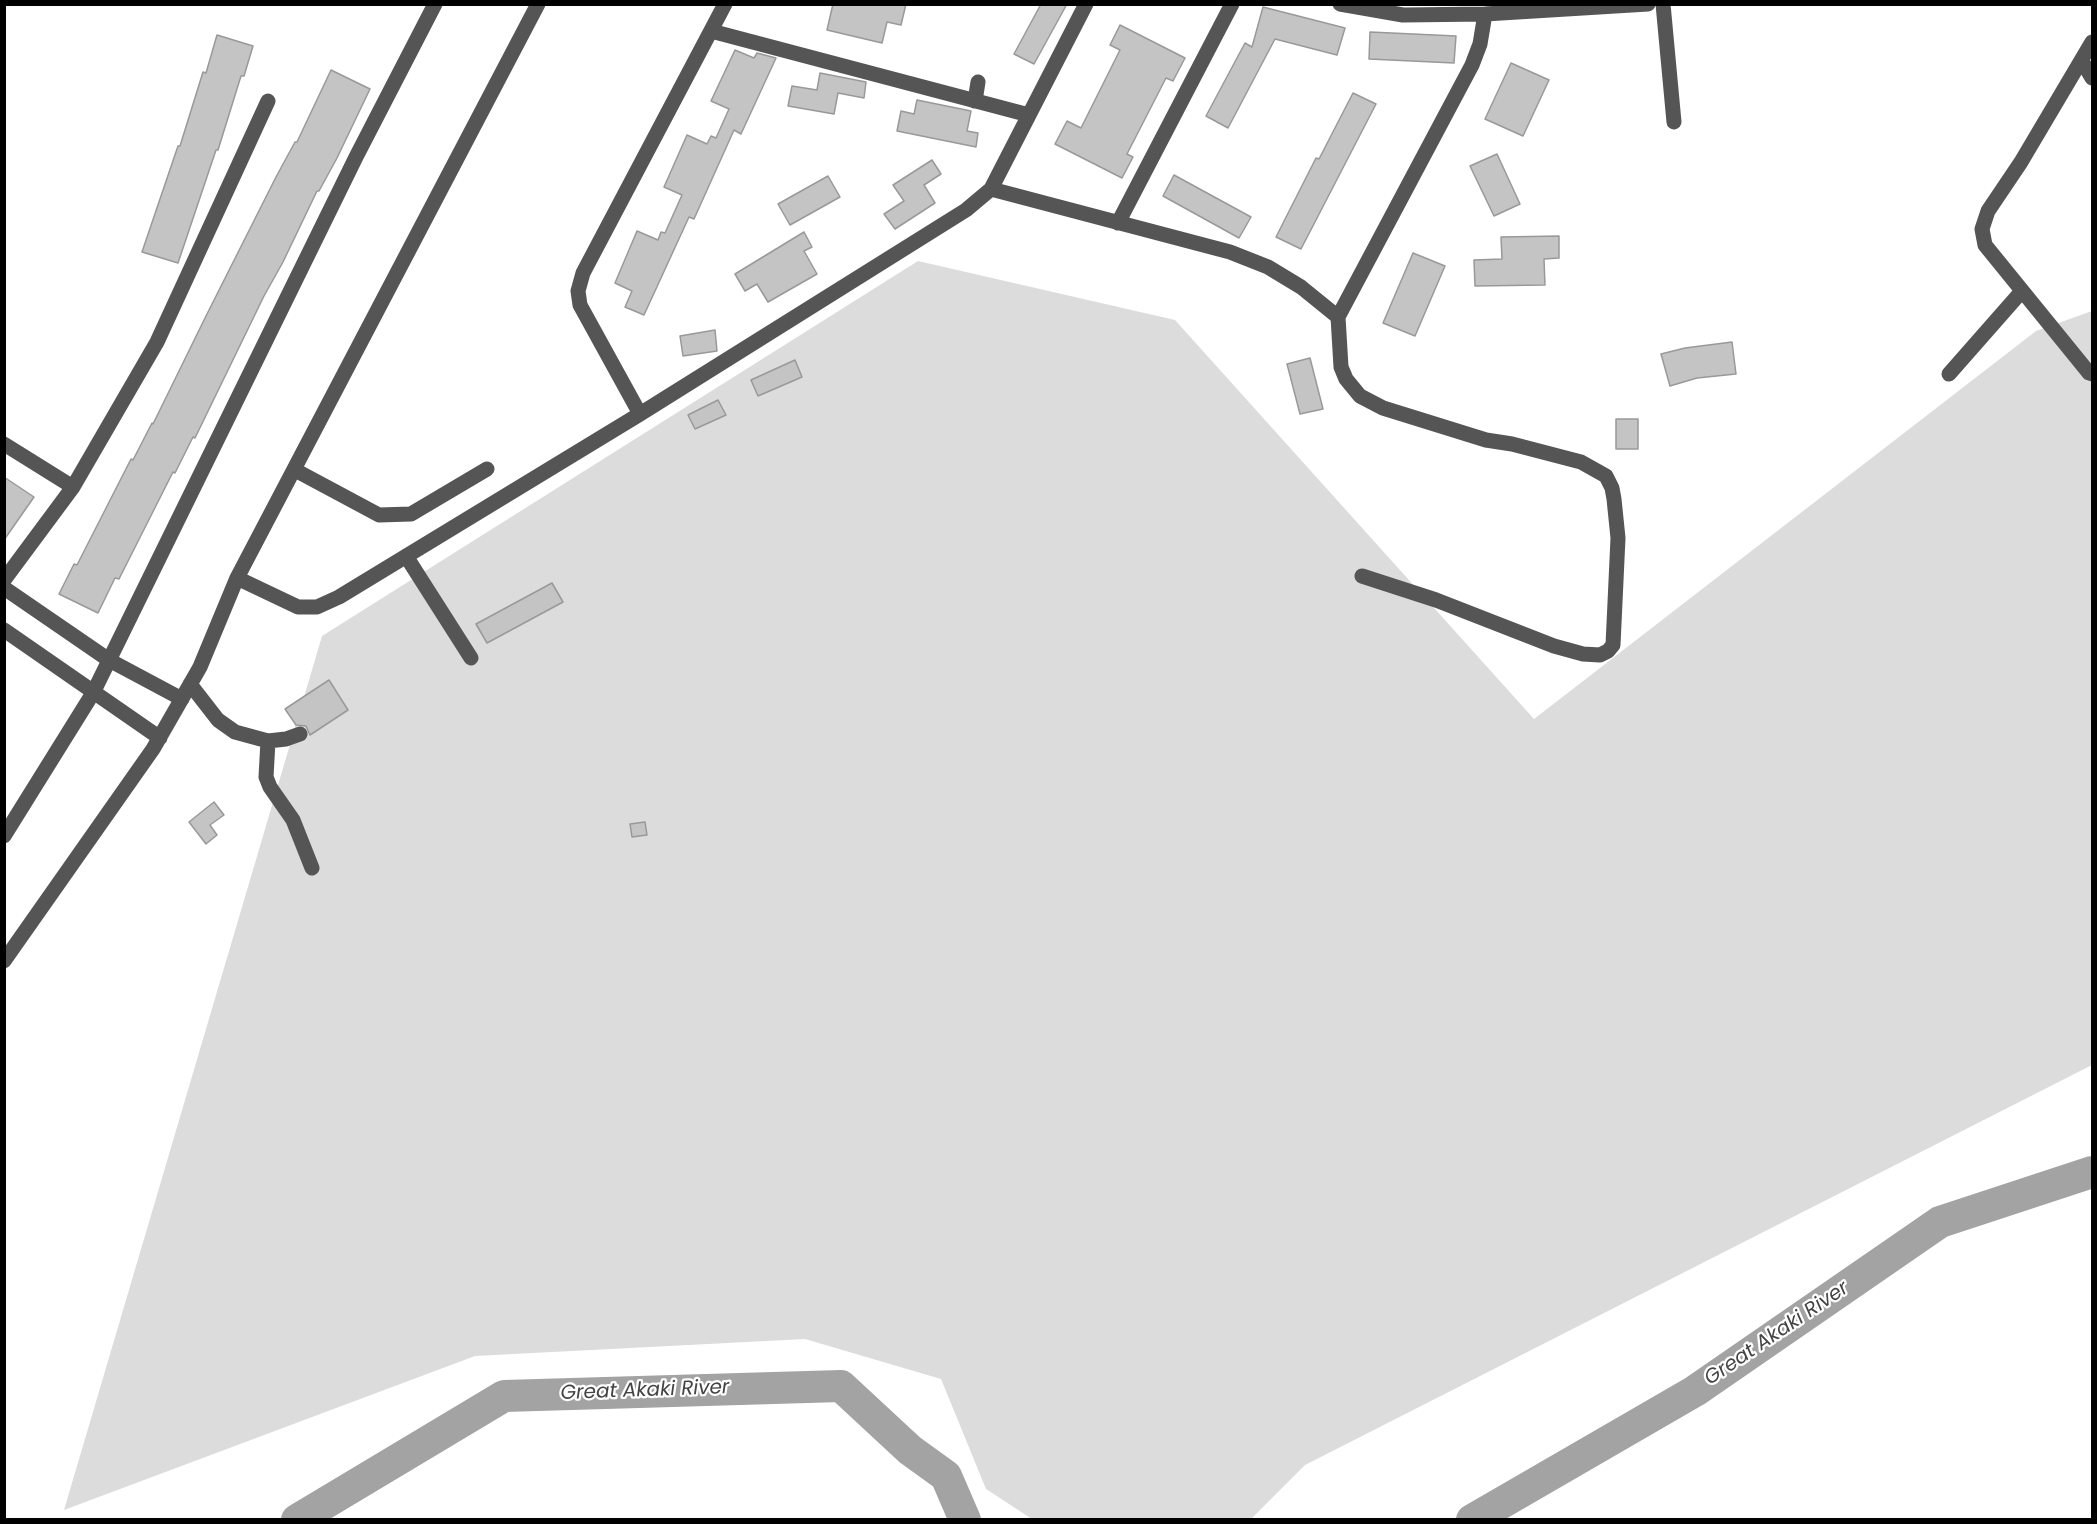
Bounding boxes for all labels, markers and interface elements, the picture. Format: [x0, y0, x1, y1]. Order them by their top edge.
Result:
water label: Great Akaki River [1700, 1277, 1854, 1391]
water label: Great Akaki River [560, 1376, 730, 1406]

